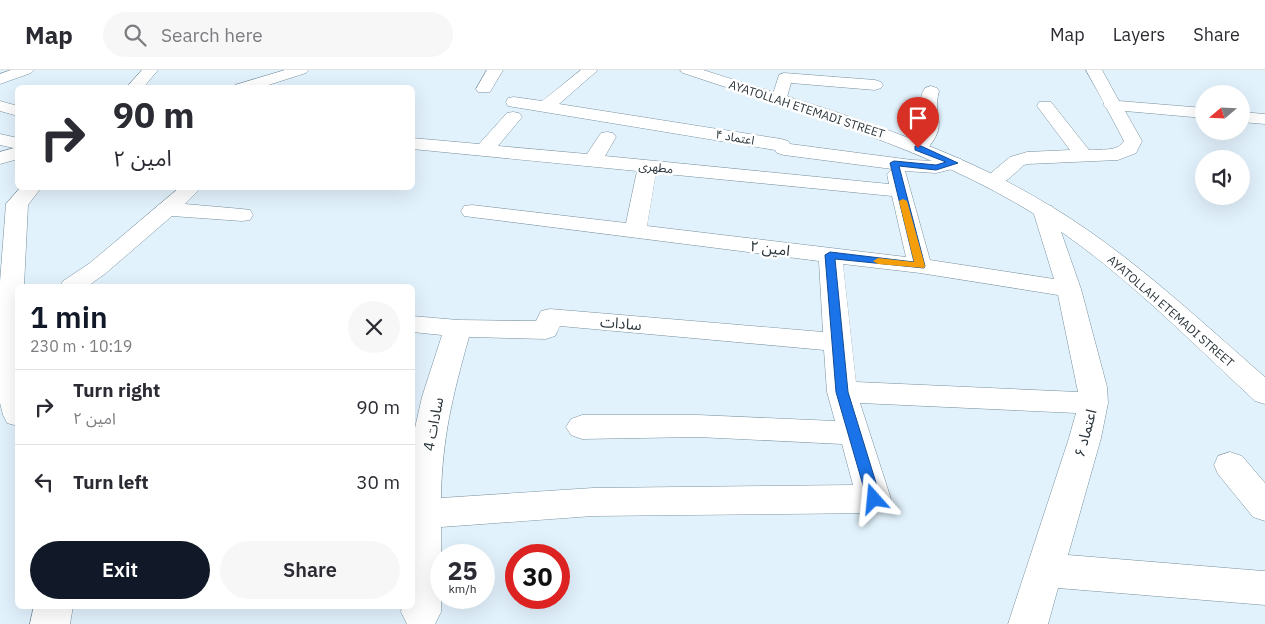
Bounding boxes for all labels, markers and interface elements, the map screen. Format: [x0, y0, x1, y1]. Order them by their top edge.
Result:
search box [103, 12, 453, 57]
text: Map [25, 19, 73, 51]
icon: search [121, 21, 149, 49]
text: Search here [161, 23, 263, 47]
text: Map [1050, 23, 1085, 46]
text: Layers [1113, 23, 1165, 46]
text: Share [1193, 23, 1240, 46]
street label: AYATOLLAH ETEMADI STREET [727, 77, 887, 141]
north arrow [1195, 85, 1250, 140]
map controls [1195, 85, 1250, 205]
text: 90 m [113, 92, 195, 138]
pin [897, 97, 939, 148]
icon: arrive [904, 104, 932, 132]
icon: right [30, 105, 95, 170]
street label: اعتماد ۴ [714, 126, 756, 148]
text: امین ۲ [113, 143, 172, 172]
button: sound [1195, 150, 1250, 205]
street label: مطهری [638, 158, 674, 176]
street label: امین ۲ [749, 236, 791, 260]
street label: AYATOLLAH ETEMADI STREET [1105, 252, 1238, 370]
text: 1 min [30, 297, 108, 336]
button: close [348, 301, 400, 353]
street label: سادات [599, 312, 643, 334]
text: 230 m · 10:19 [30, 336, 132, 356]
text: Turn right [73, 378, 160, 402]
icon: right [30, 393, 58, 421]
text: 90 m [356, 395, 400, 419]
street label: سادات 4 [418, 395, 448, 452]
street label: اعتماد ۶ [1069, 407, 1101, 459]
text: امین ۲ [73, 408, 116, 428]
icon: left [30, 468, 58, 496]
text: Turn left [73, 470, 149, 494]
text: 30 m [356, 470, 400, 494]
position arrow [847, 472, 899, 524]
button: Exit [30, 541, 210, 599]
button: Share [220, 541, 400, 599]
speed limit sign: 30 [505, 544, 570, 609]
text: 25 [447, 554, 478, 587]
text: km/h [448, 581, 477, 596]

